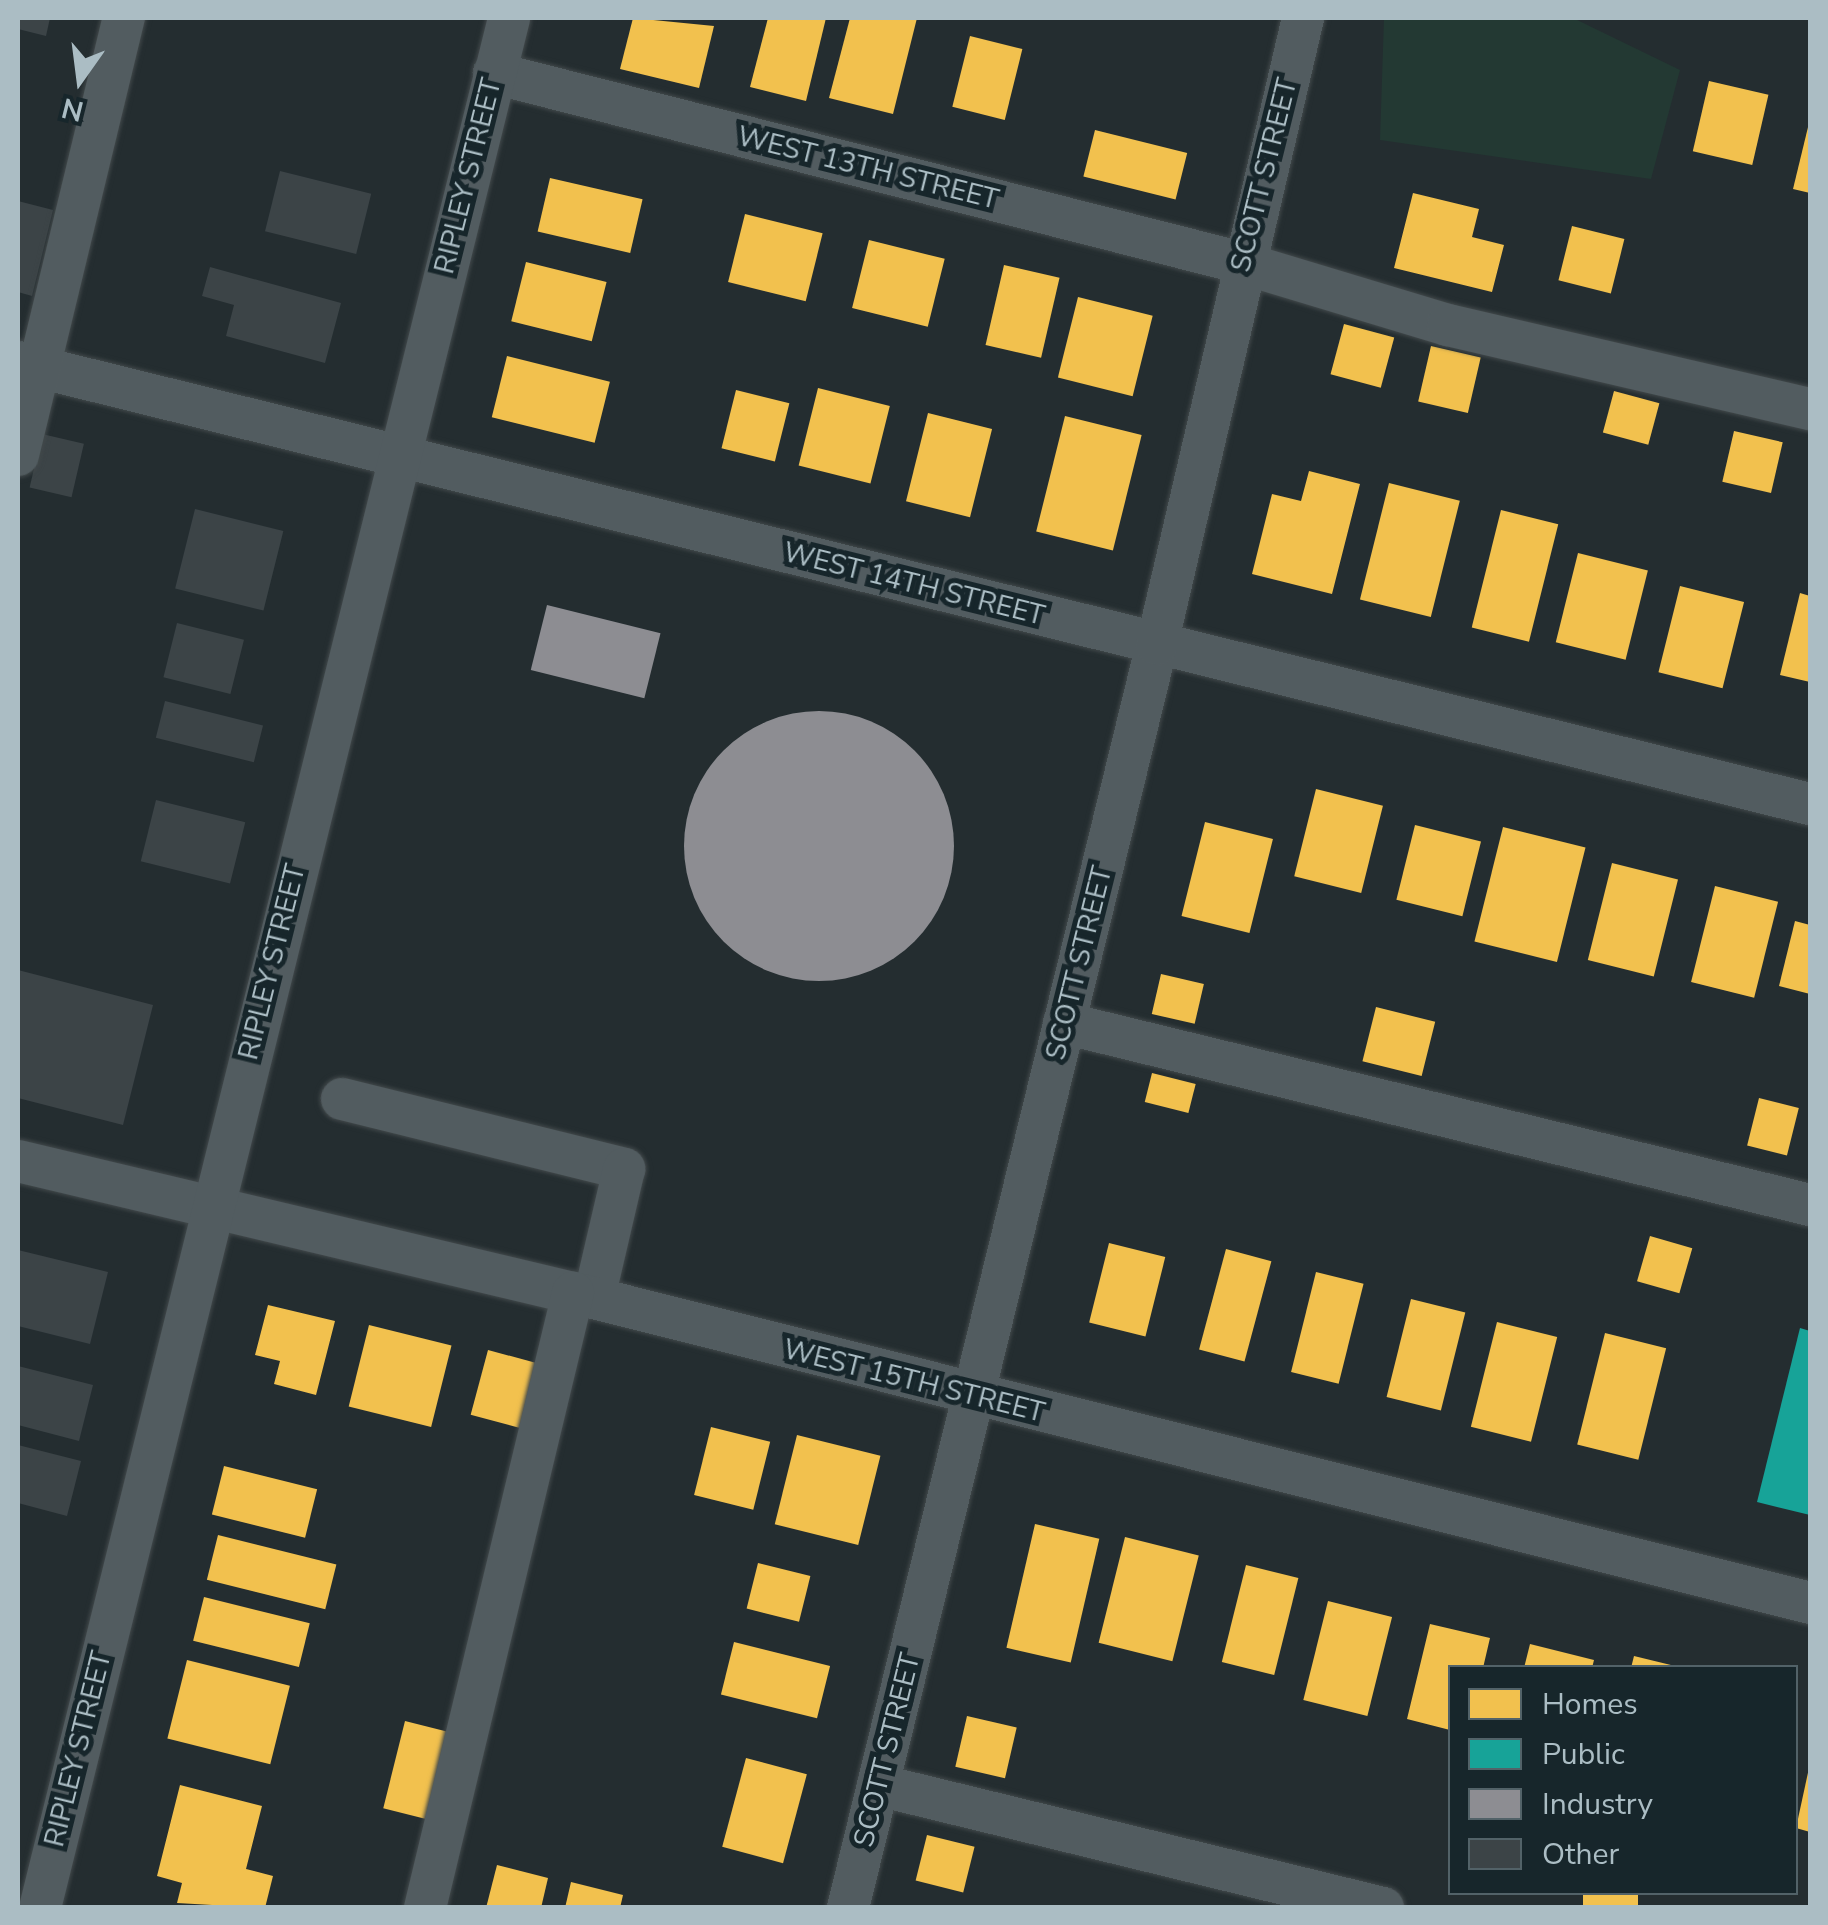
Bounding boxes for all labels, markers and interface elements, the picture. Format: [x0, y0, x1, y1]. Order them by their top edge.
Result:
north arrow [30, 30, 130, 130]
street label: RIPLEY STREET [427, 75, 509, 277]
street label: SCOTT STREET [1224, 75, 1304, 275]
text: N [58, 88, 88, 130]
street label: WEST 13TH STREET [734, 119, 1002, 217]
street label: WEST 14TH STREET [780, 535, 1048, 633]
street label: RIPLEY STREET [231, 861, 313, 1063]
street label: SCOTT STREET [1039, 863, 1119, 1063]
street label: WEST 15TH STREET [780, 1332, 1048, 1430]
street label: RIPLEY STREET [37, 1648, 119, 1850]
street label: SCOTT STREET [847, 1650, 927, 1850]
legend [1448, 1665, 1798, 1895]
text: Homes [1542, 1684, 1638, 1725]
text: Public [1542, 1734, 1625, 1775]
text: Industry [1542, 1784, 1653, 1825]
text: Other [1542, 1834, 1619, 1875]

